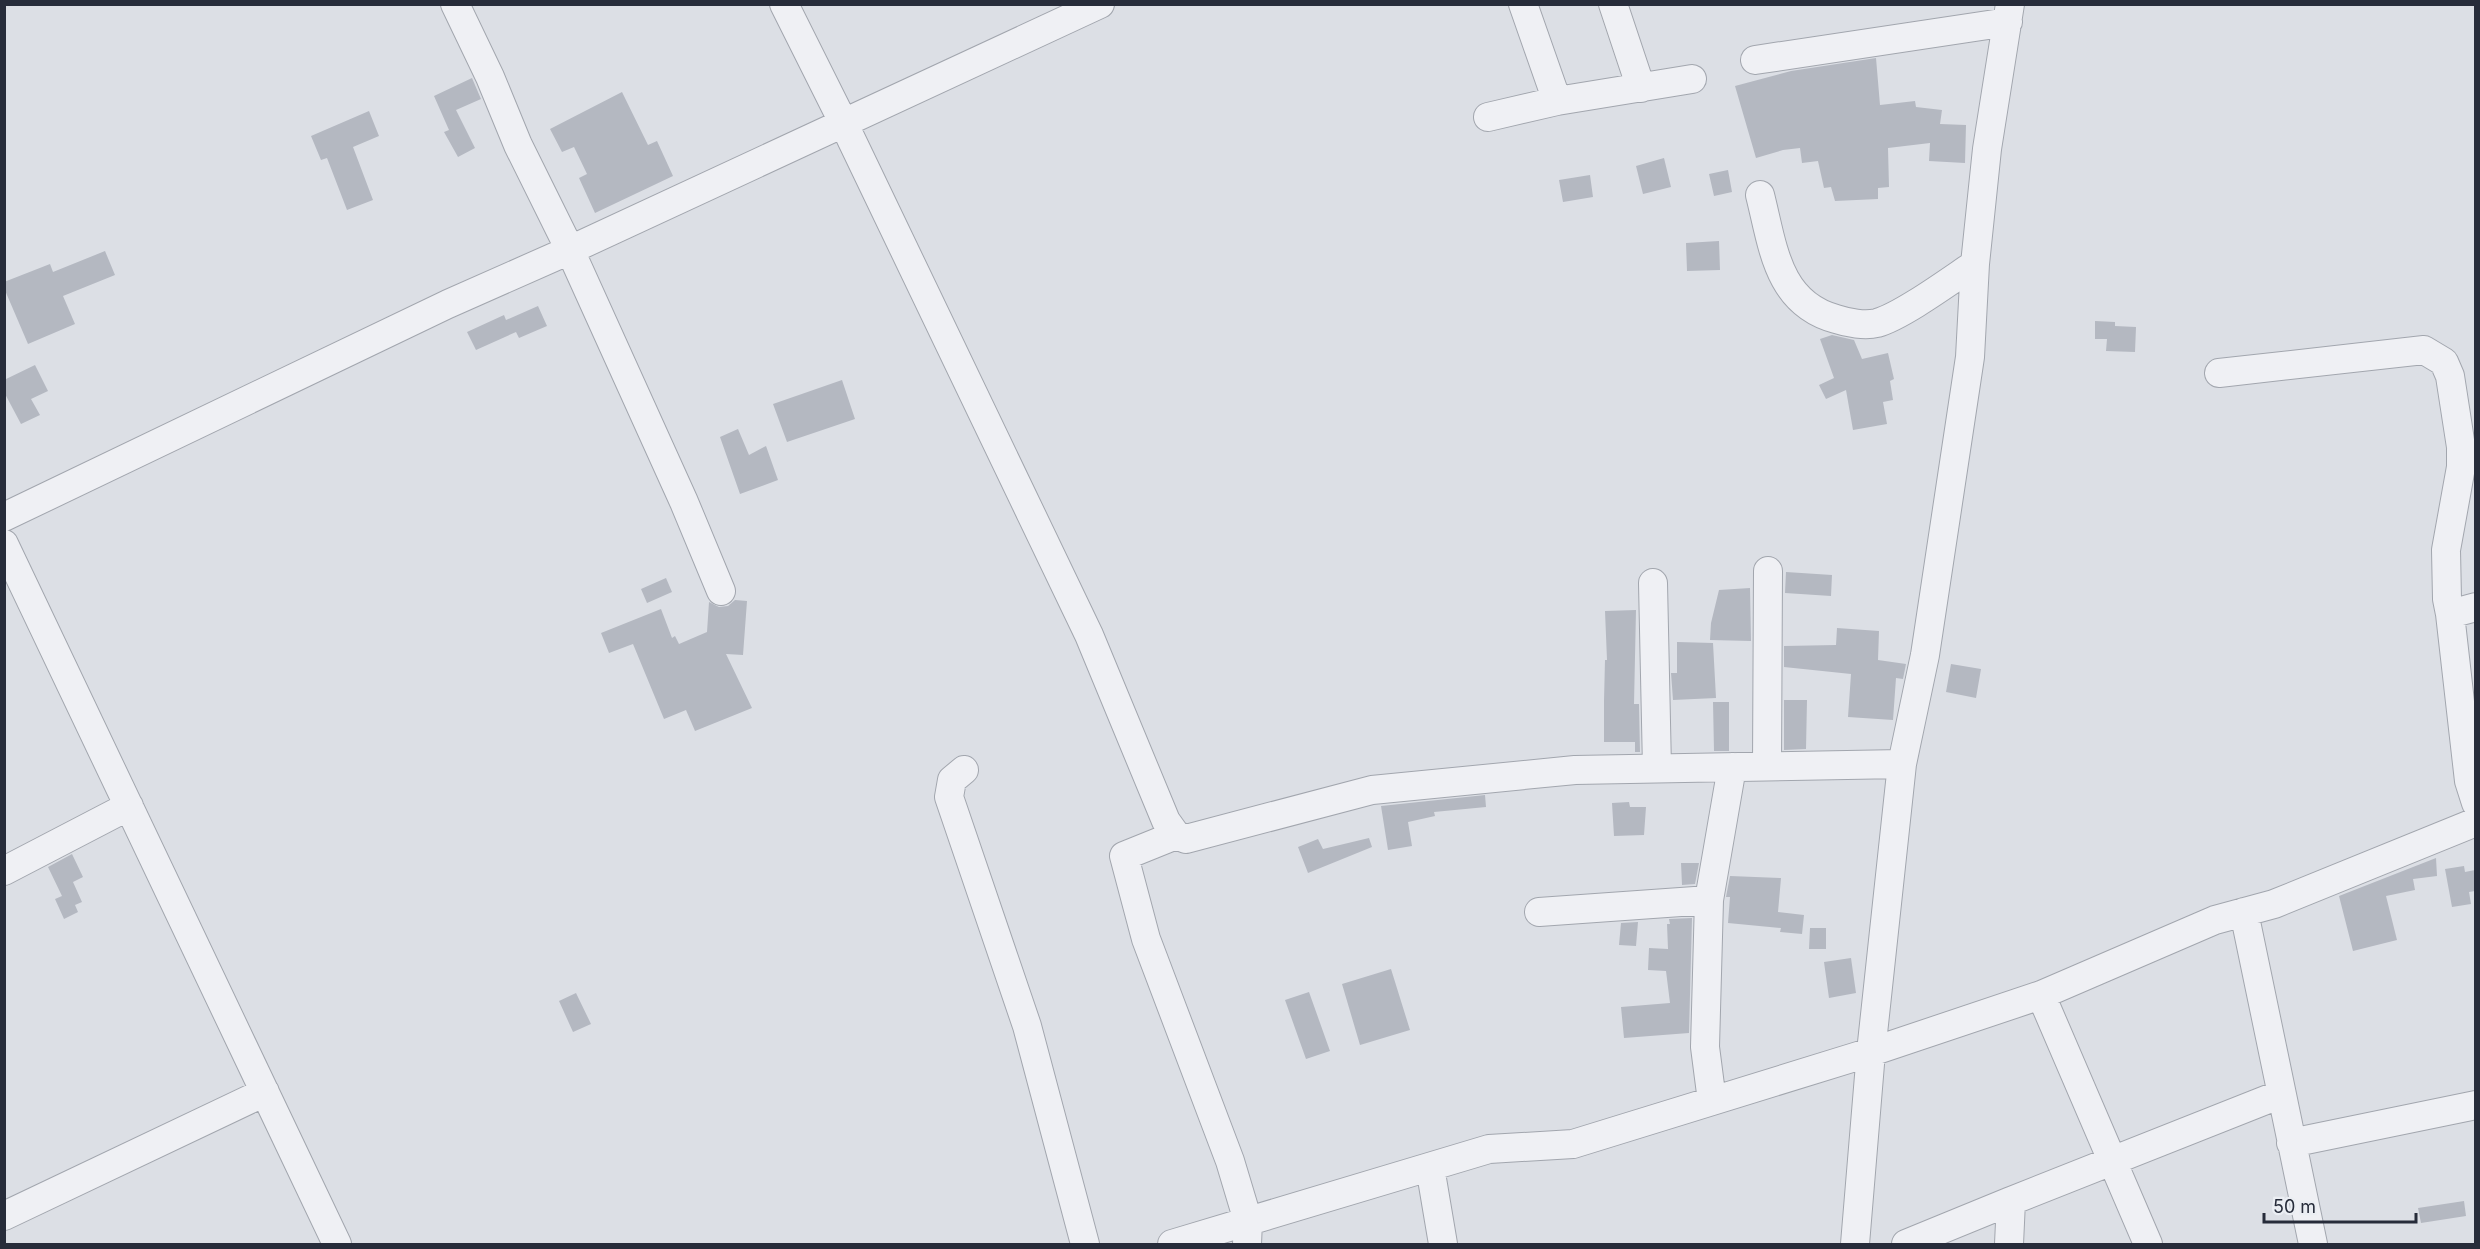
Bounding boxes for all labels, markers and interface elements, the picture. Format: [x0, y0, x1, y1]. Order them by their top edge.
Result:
scale bar [2264, 1186, 2416, 1224]
text: 50 m [2273, 1196, 2316, 1217]

